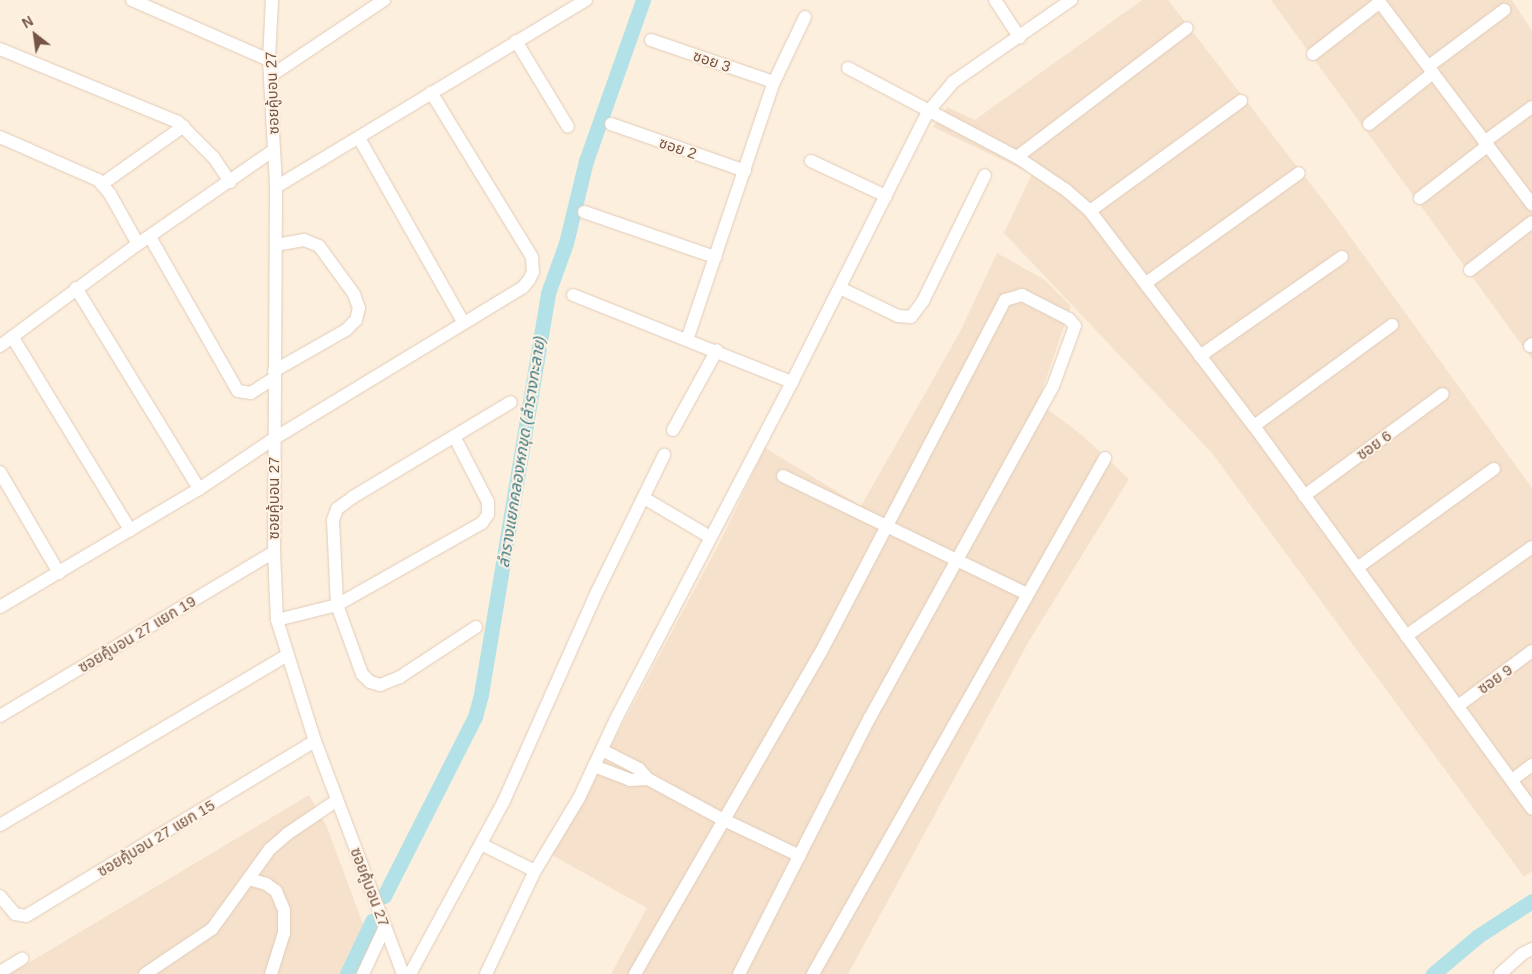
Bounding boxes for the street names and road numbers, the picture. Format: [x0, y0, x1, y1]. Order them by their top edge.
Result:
street label: ซอย 3 [691, 46, 733, 76]
street label: ซอยคู้บอน 27 [262, 51, 282, 135]
street label: ซอย 2 [657, 133, 699, 163]
street label: ซอย 6 [1353, 426, 1395, 464]
street label: ซอยคู้บอน 27 [265, 457, 283, 539]
street label: ซอยคู้บอน 27 แยก 19 [75, 592, 199, 676]
street label: ซอย 9 [1474, 660, 1516, 698]
street label: ซอยคู้บอน 27 แยก 15 [94, 796, 218, 880]
street label: ซอยคู้บอน 27 [347, 845, 393, 929]

